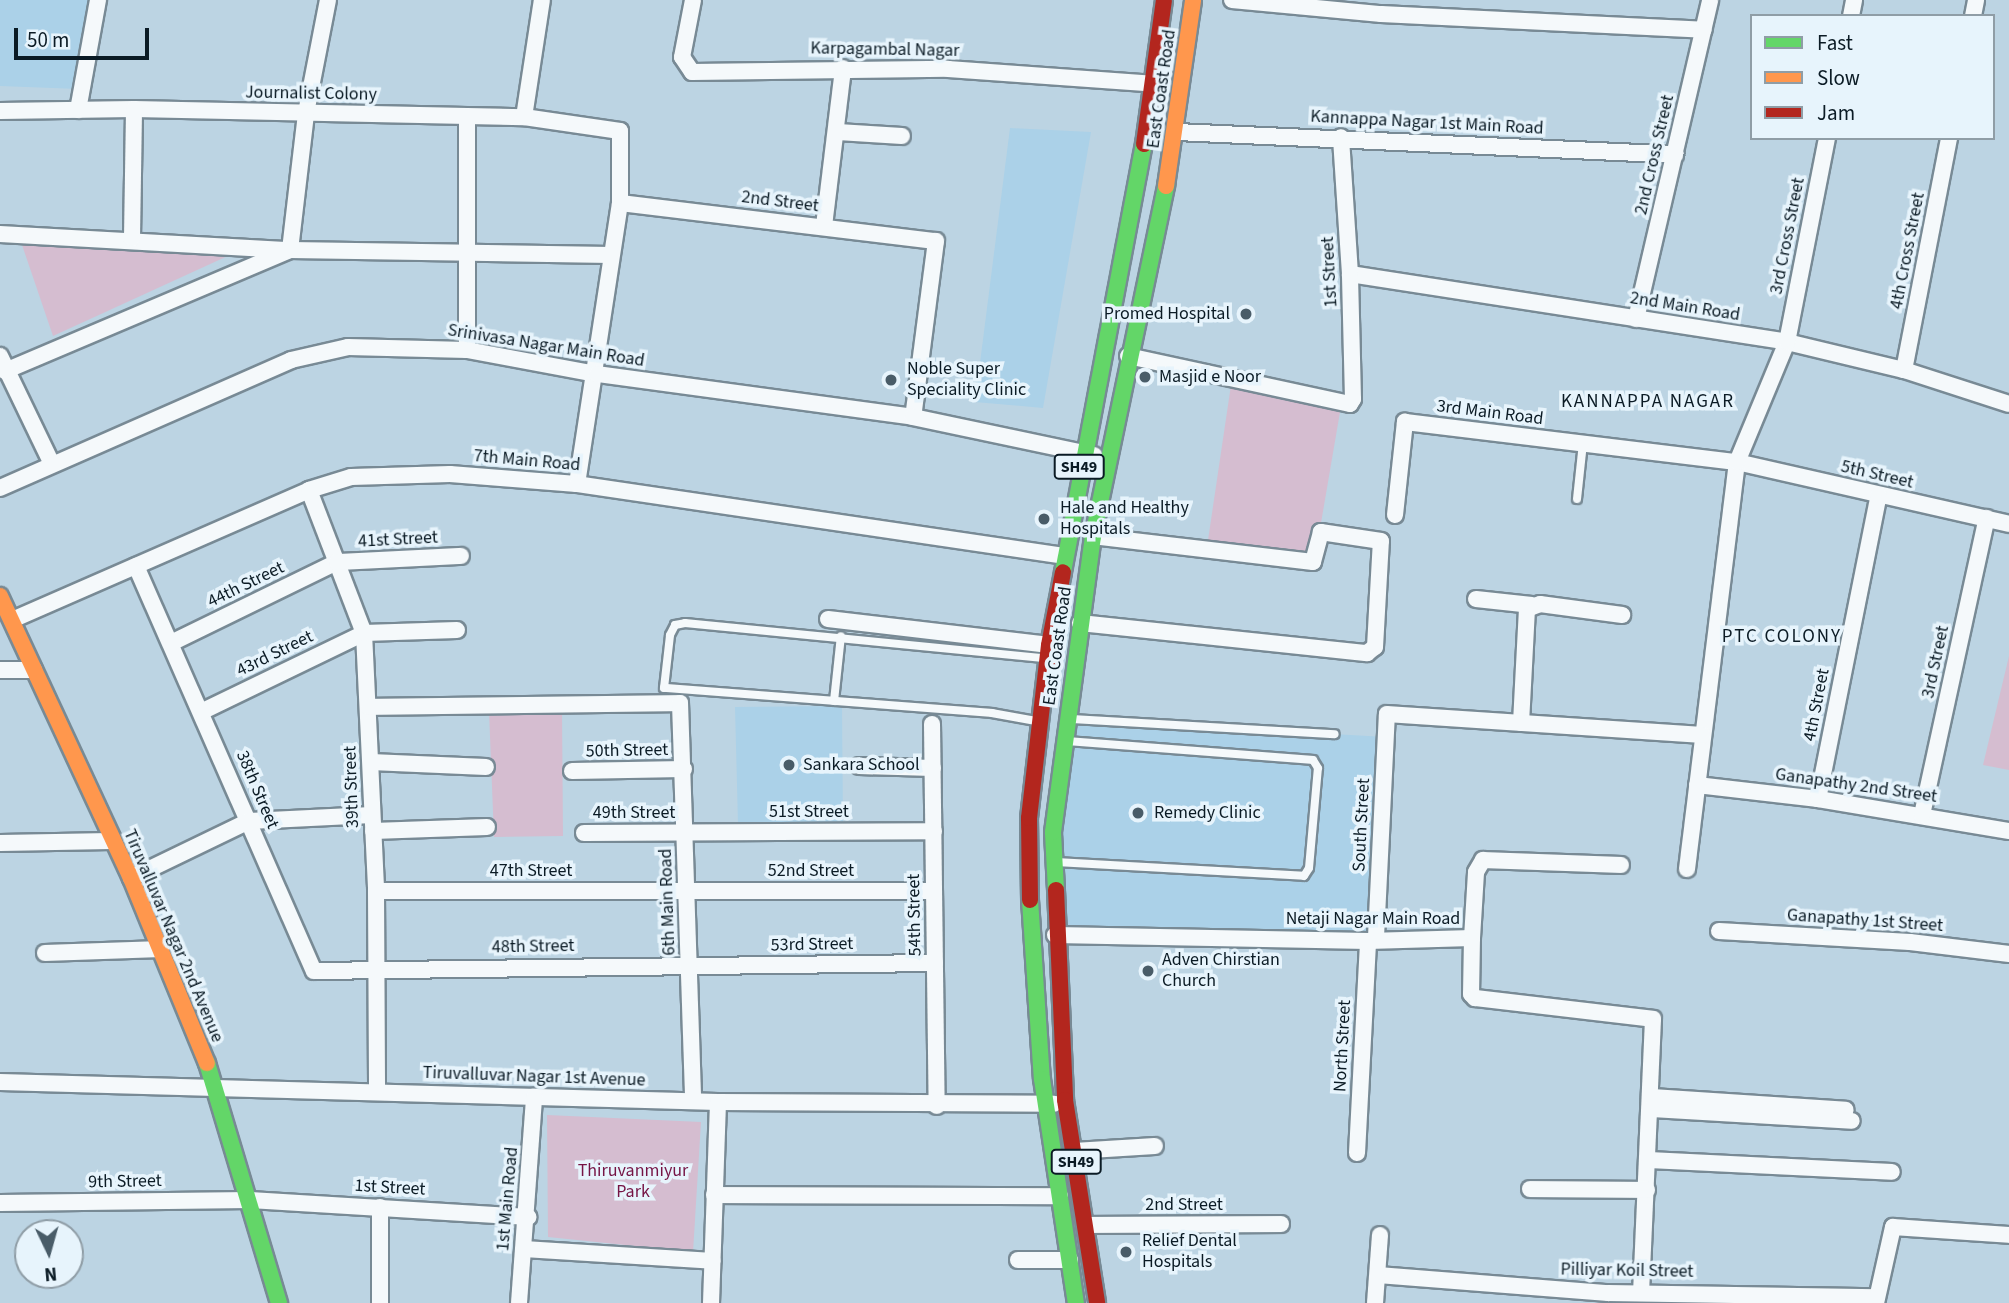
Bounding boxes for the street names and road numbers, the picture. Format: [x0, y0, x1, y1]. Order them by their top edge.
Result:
street label: East Coast Road [1143, 28, 1181, 150]
street label: Karpagambal Nagar [810, 38, 960, 62]
street label: Journalist Colony [245, 82, 377, 106]
street label: 2nd Cross Street [1631, 93, 1679, 217]
street label: Kannappa Nagar 1st Main Road [1310, 106, 1544, 140]
street label: 3rd Cross Street [1766, 176, 1810, 296]
street label: 2nd Street [740, 187, 820, 217]
street label: 4th Cross Street [1886, 191, 1930, 311]
street label: 1st Street [1317, 236, 1343, 308]
street label: 2nd Main Road [1628, 288, 1742, 326]
street label: Srinivasa Nagar Main Road [446, 320, 646, 372]
street label: 3rd Main Road [1435, 396, 1545, 430]
street label: 7th Main Road [473, 446, 581, 476]
road number: SH49 [1053, 454, 1105, 480]
street label: 5th Street [1839, 456, 1915, 494]
street label: 41st Street [358, 527, 438, 553]
street label: 44th Street [204, 557, 288, 613]
street label: East Coast Road [1039, 585, 1077, 707]
street label: 3rd Street [1918, 624, 1954, 700]
street label: 43rd Street [233, 626, 317, 682]
street label: 4th Street [1799, 667, 1835, 743]
street label: 50th Street [586, 739, 668, 763]
street label: 39th Street [340, 745, 364, 829]
street label: 38th Street [231, 748, 283, 832]
street label: Ganapathy 2nd Street [1774, 764, 1938, 808]
street label: South Street [1349, 778, 1375, 872]
street label: 51st Street [769, 801, 849, 823]
street label: 49th Street [593, 802, 675, 824]
street label: Tiruvalluvar Nagar 2nd Avenue [118, 826, 228, 1046]
street label: 6th Main Road [655, 848, 681, 956]
street label: 47th Street [490, 860, 572, 882]
street label: 52nd Street [768, 860, 854, 882]
street label: 54th Street [903, 874, 927, 956]
street label: Ganapathy 1st Street [1786, 905, 1944, 937]
street label: Netaji Nagar Main Road [1286, 908, 1460, 930]
street label: 53rd Street [770, 933, 854, 957]
street label: 48th Street [492, 935, 574, 959]
street label: North Street [1330, 999, 1356, 1093]
street label: Tiruvalluvar Nagar 1st Avenue [422, 1062, 646, 1092]
street label: 1st Main Road [493, 1146, 523, 1252]
road number: SH49 [1050, 1150, 1102, 1174]
street label: 9th Street [88, 1171, 162, 1193]
street label: 1st Street [354, 1175, 426, 1201]
street label: 2nd Street [1145, 1194, 1223, 1216]
street label: Pilliyar Koil Street [1560, 1259, 1694, 1283]

